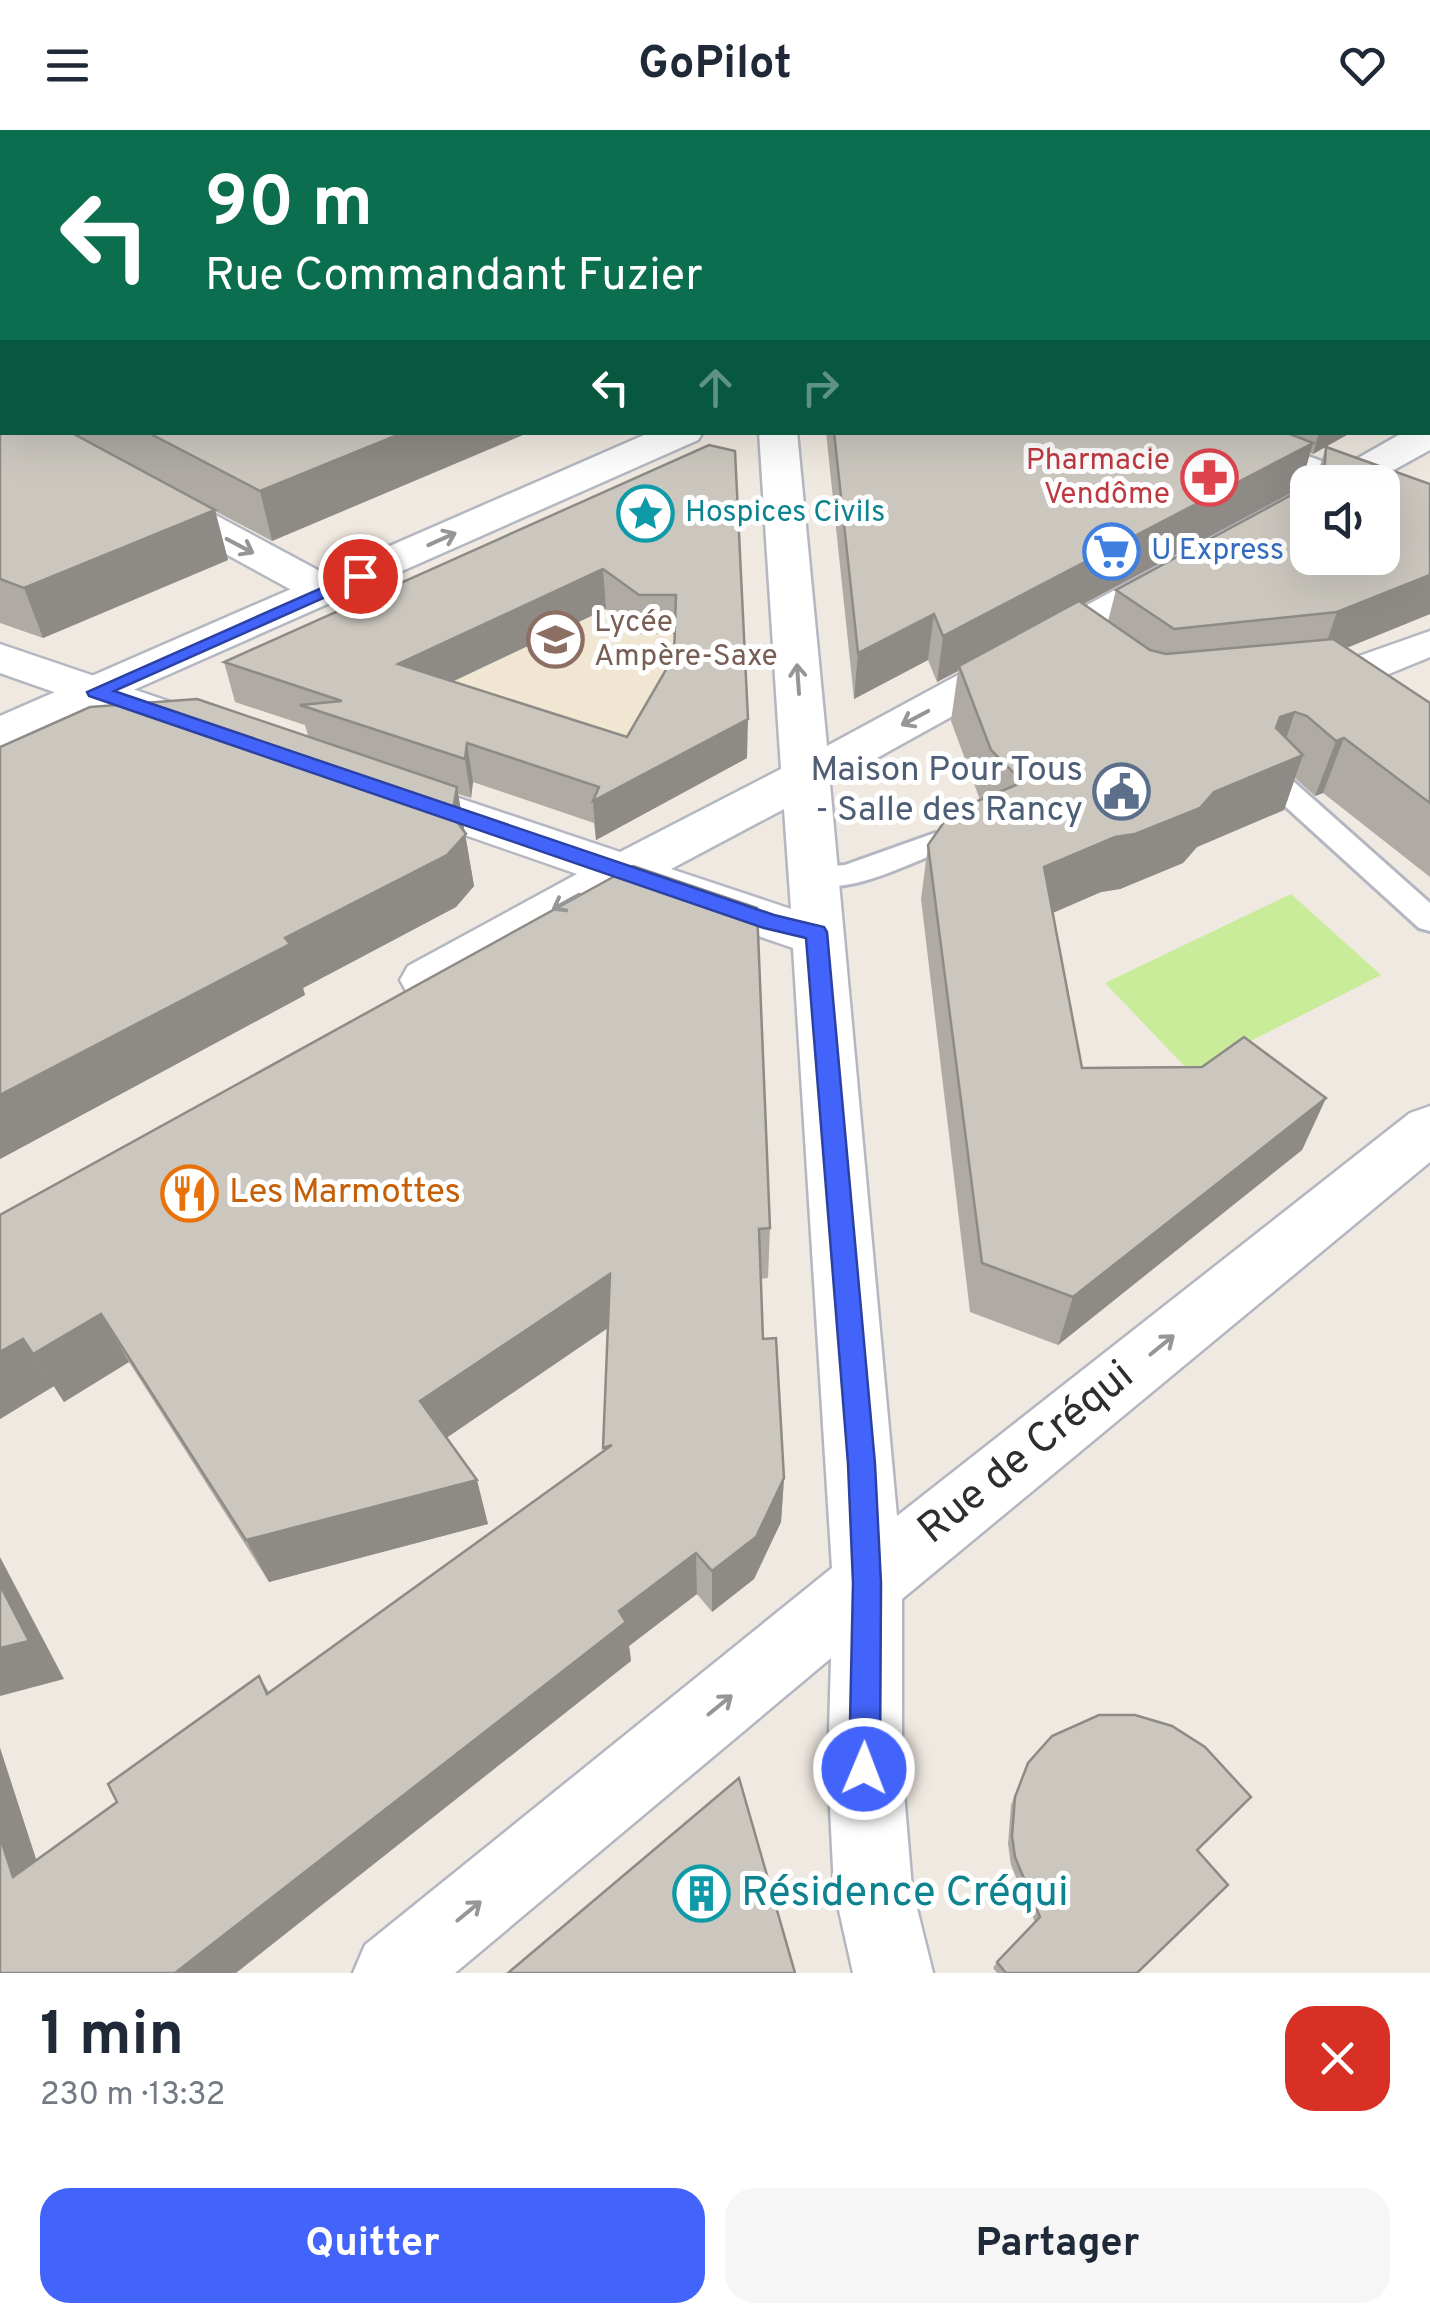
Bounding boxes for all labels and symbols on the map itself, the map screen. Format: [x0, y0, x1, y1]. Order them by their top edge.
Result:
place label: Pharmacie Vendôme [1026, 443, 1170, 514]
pharmacy icon: Pharmacie Vendôme [1179, 448, 1239, 508]
place icon: Hospices Civils [616, 483, 676, 543]
place label: Hospices Civils [685, 495, 885, 532]
supermarket icon: U Express [1082, 521, 1142, 581]
one-way arrow [426, 529, 456, 548]
place label: U Express [1151, 533, 1284, 570]
pin [318, 534, 403, 619]
one-way arrow [225, 536, 255, 556]
place label: Lycée Ampère-Saxe [594, 605, 778, 676]
school or university icon: Lycée Ampère-Saxe [525, 610, 585, 670]
one-way arrow [788, 663, 807, 695]
one-way arrow [901, 708, 931, 728]
place label: Maison Pour Tous - Salle des Rancy [810, 749, 1083, 833]
public building icon: Maison Pour Tous - Salle des Rancy [1092, 761, 1152, 821]
one-way arrow [552, 892, 581, 912]
restaurant icon: Les Marmottes [160, 1163, 220, 1223]
place label: Les Marmottes [229, 1171, 461, 1215]
one-way arrow [1148, 1335, 1175, 1356]
street label: Rue de Créqui [908, 1351, 1146, 1557]
one-way arrow [706, 1694, 732, 1716]
position arrow [812, 1717, 916, 1821]
building icon: Résidence Créqui [672, 1864, 732, 1924]
place label: Résidence Créqui [741, 1868, 1069, 1921]
one-way arrow [455, 1900, 481, 1922]

